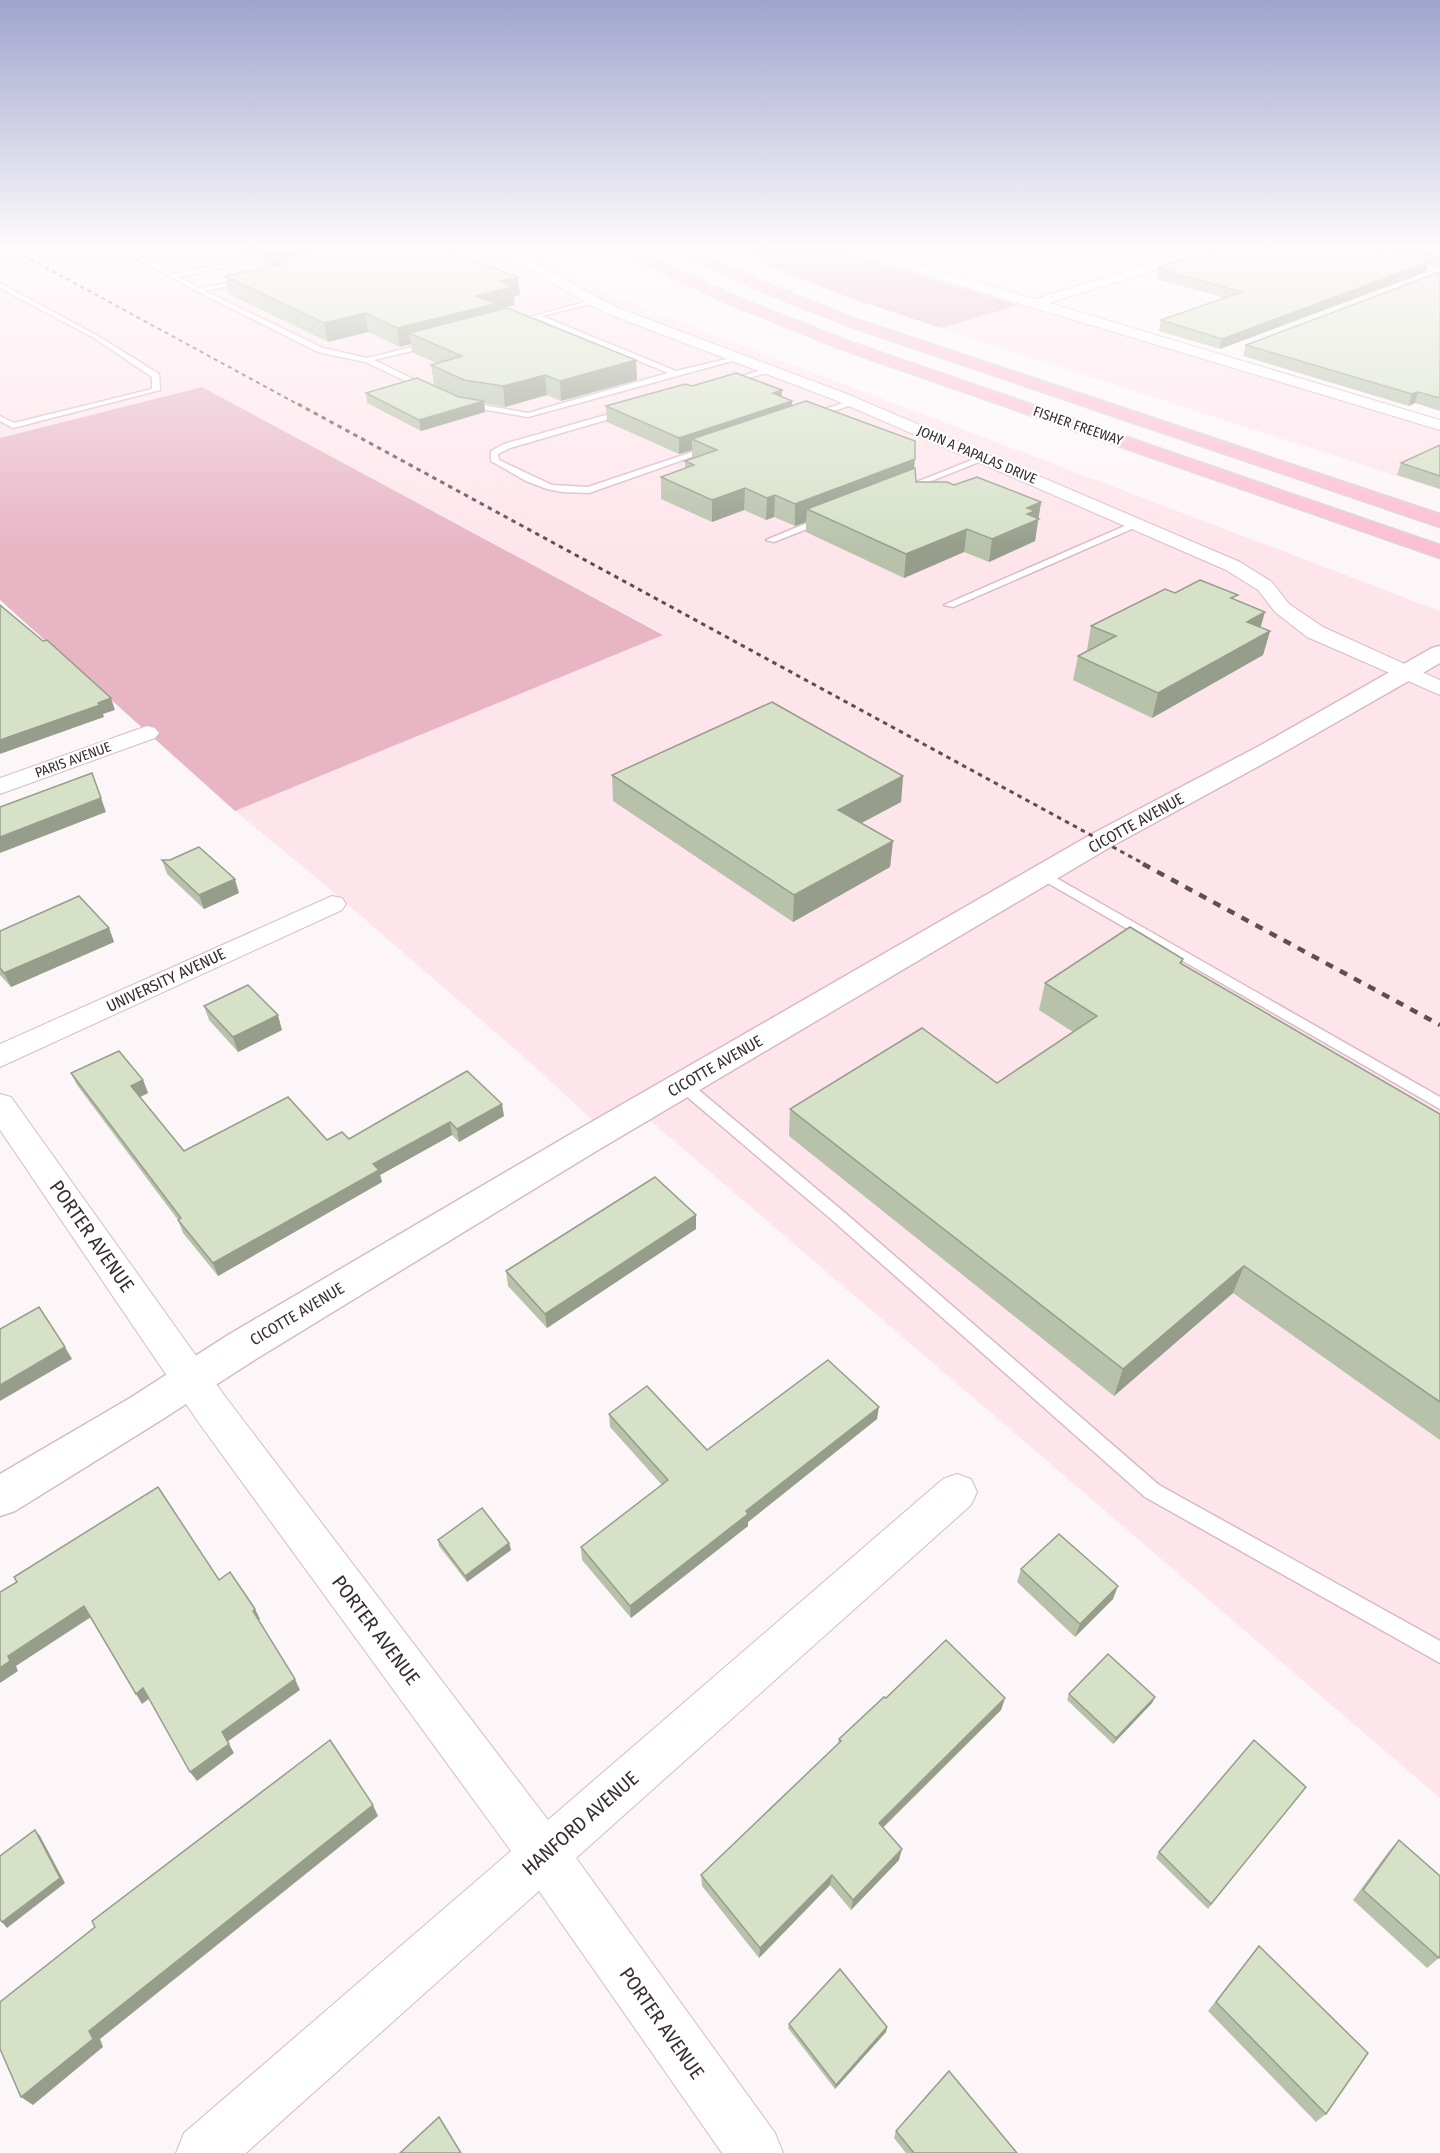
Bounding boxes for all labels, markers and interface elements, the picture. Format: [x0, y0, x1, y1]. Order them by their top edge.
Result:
street label: FISHER FREEWAY [1031, 403, 1125, 449]
street label: JOHN A PAPALAS DRIVE [915, 422, 1040, 488]
street label: PARIS AVENUE [33, 738, 114, 782]
street label: CICOTTE AVENUE [1085, 789, 1187, 857]
street label: UNIVERSITY AVENUE [103, 944, 229, 1016]
street label: CICOTTE AVENUE [664, 1031, 766, 1101]
street label: PORTER AVENUE [45, 1176, 139, 1296]
street label: CICOTTE AVENUE [247, 1279, 347, 1349]
street label: PORTER AVENUE [327, 1571, 425, 1689]
street label: HANFORD AVENUE [517, 1766, 643, 1880]
street label: PORTER AVENUE [615, 1963, 709, 2083]

